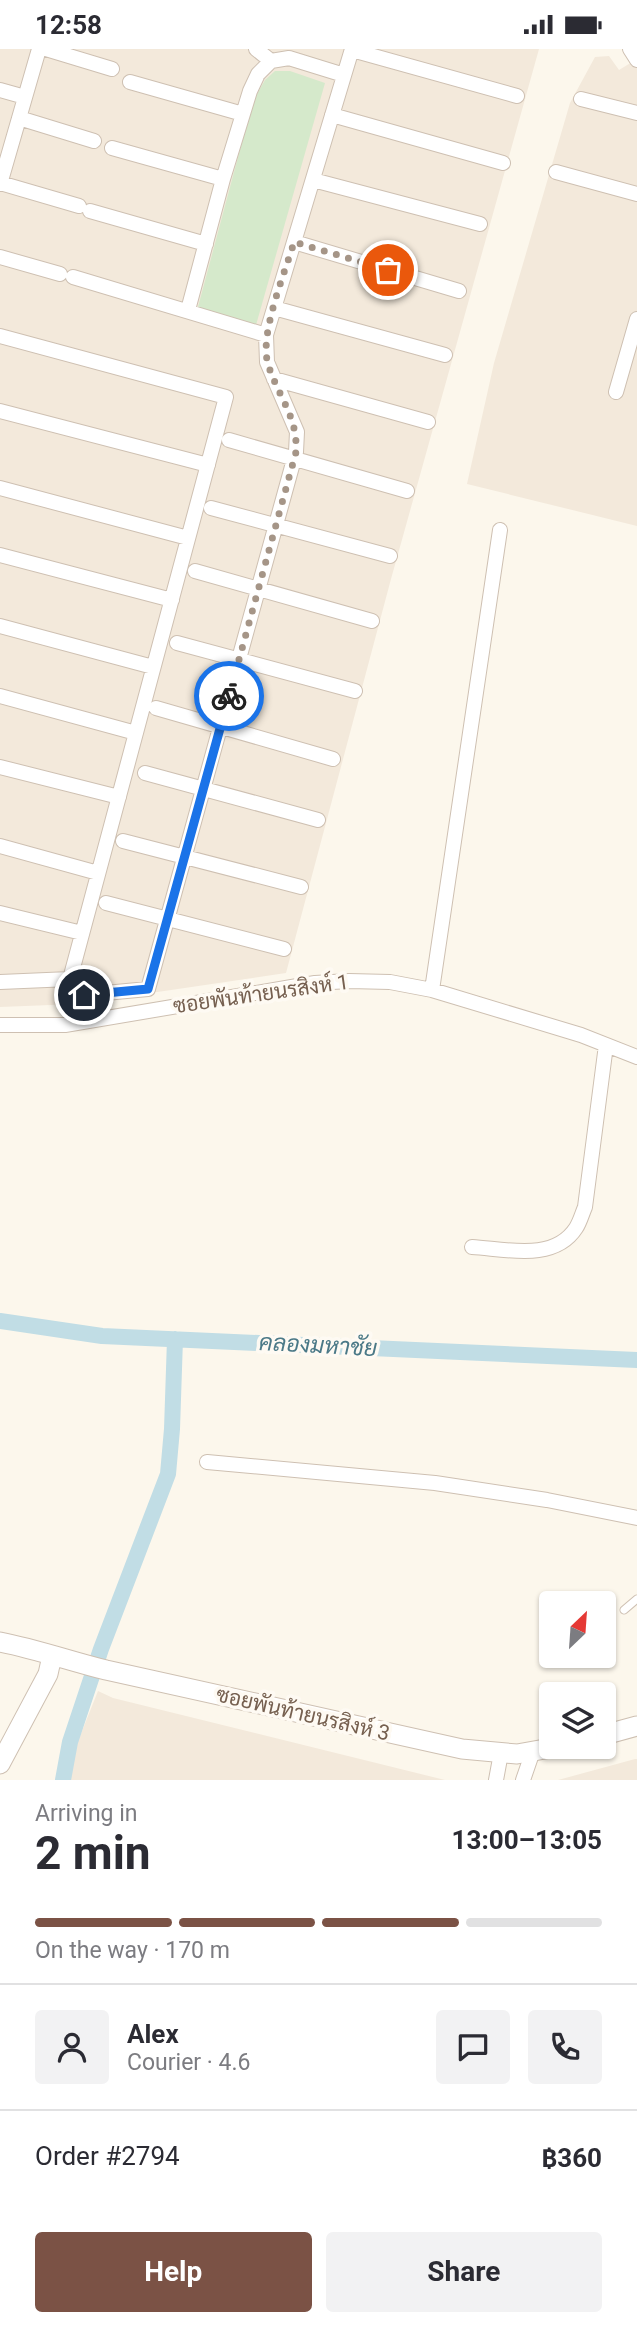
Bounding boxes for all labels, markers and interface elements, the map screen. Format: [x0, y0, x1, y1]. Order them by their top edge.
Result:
text: 12:58 [35, 10, 102, 40]
pin [358, 240, 418, 300]
icon: bag [369, 251, 407, 289]
courier [194, 661, 264, 731]
icon: bike [210, 677, 248, 715]
pin [54, 965, 114, 1025]
street label: ซอยพันท้ายนรสิงห์ 1 [171, 968, 351, 1018]
icon: home [65, 976, 103, 1014]
water label: คลองมหาชัย [258, 1328, 378, 1362]
north arrow [539, 1591, 616, 1668]
map controls [539, 1591, 616, 1759]
street label: ซอยพันท้ายนรสิงห์ 3 [214, 1680, 393, 1746]
button: layers [539, 1682, 616, 1759]
text: Arriving in [35, 1800, 138, 1827]
text: 13:00–13:05 [452, 1825, 602, 1855]
text: 2 min [35, 1826, 151, 1880]
text: On the way · 170 m [35, 1937, 230, 1964]
button: person [35, 2010, 109, 2084]
button: chat [436, 2010, 510, 2084]
button: phone [528, 2010, 602, 2084]
text: Alex [127, 2019, 179, 2049]
text: Courier · 4.6 [127, 2049, 250, 2076]
text: Order #2794 [35, 2141, 180, 2171]
text: ฿360 [542, 2143, 602, 2173]
button: Help [35, 2232, 312, 2312]
button: Share [326, 2232, 602, 2312]

